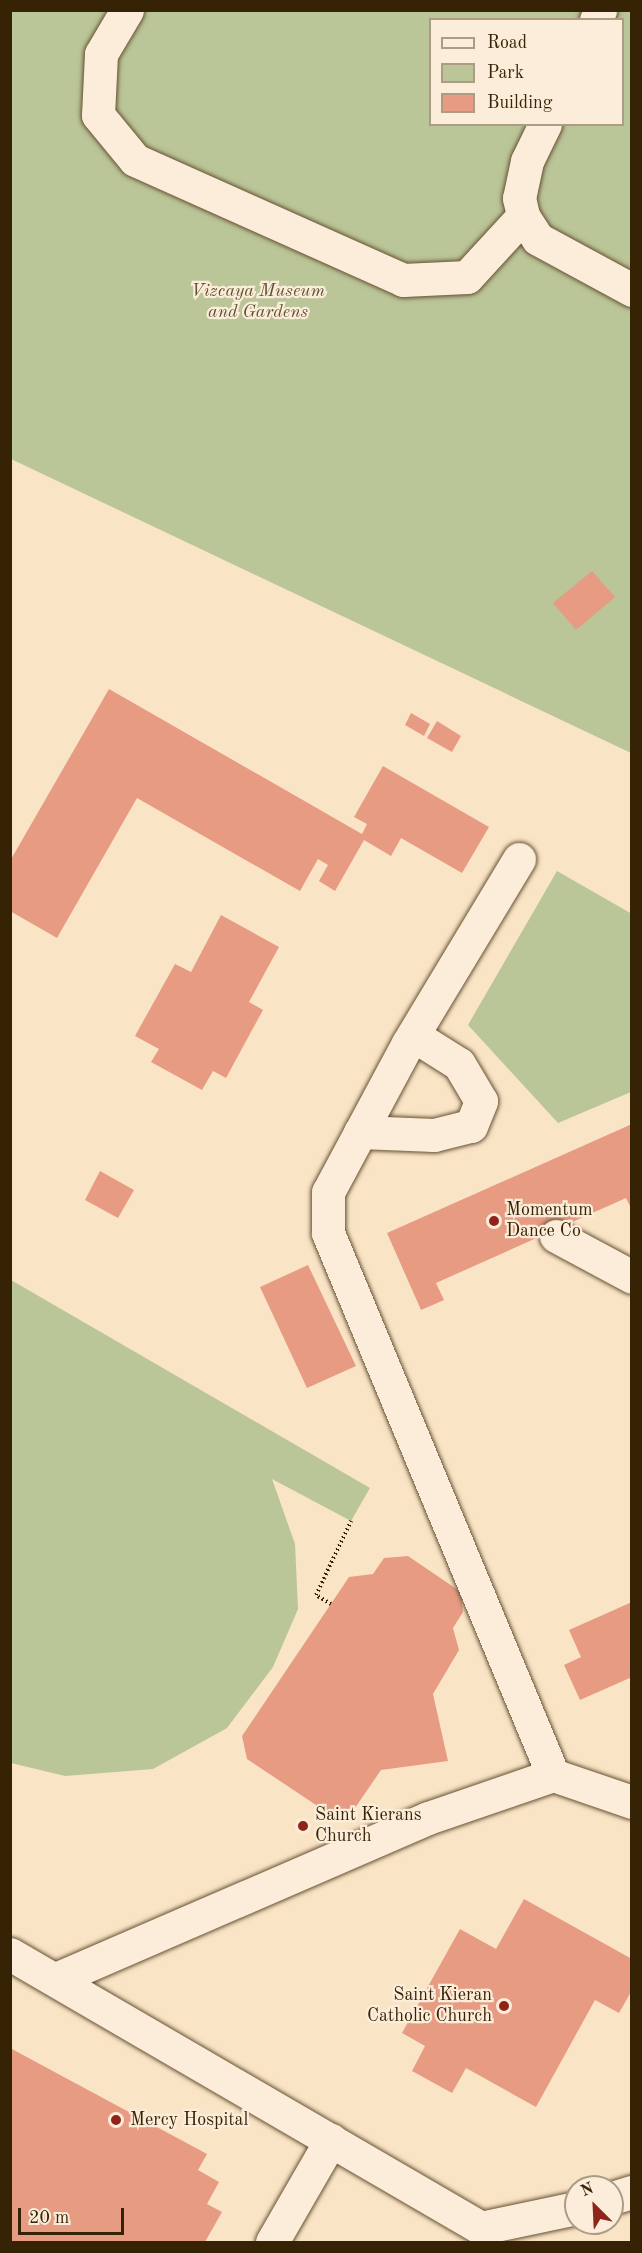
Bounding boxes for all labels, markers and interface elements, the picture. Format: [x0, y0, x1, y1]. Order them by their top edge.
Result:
legend [429, 18, 624, 126]
text: Road [487, 34, 527, 52]
text: Park [487, 64, 524, 82]
text: Building [487, 94, 552, 112]
park label: Vizcaya Museum and Gardens [191, 281, 325, 324]
place label: Momentum Dance Co [506, 1200, 593, 1242]
marker: Momentum Dance Co [487, 1214, 501, 1228]
place label: Saint Kierans Church [315, 1805, 422, 1848]
marker: Saint Kierans Church [296, 1819, 310, 1833]
place label: Saint Kieran Catholic Church [367, 1985, 492, 2028]
marker: Saint Kieran Catholic Church [497, 1999, 511, 2013]
place label: Mercy Hospital [130, 2109, 248, 2131]
marker: Mercy Hospital [107, 2111, 125, 2129]
north arrow [564, 2175, 624, 2235]
text: N [579, 2181, 596, 2200]
scale bar [21, 2196, 128, 2234]
text: 20 m [29, 2209, 69, 2227]

